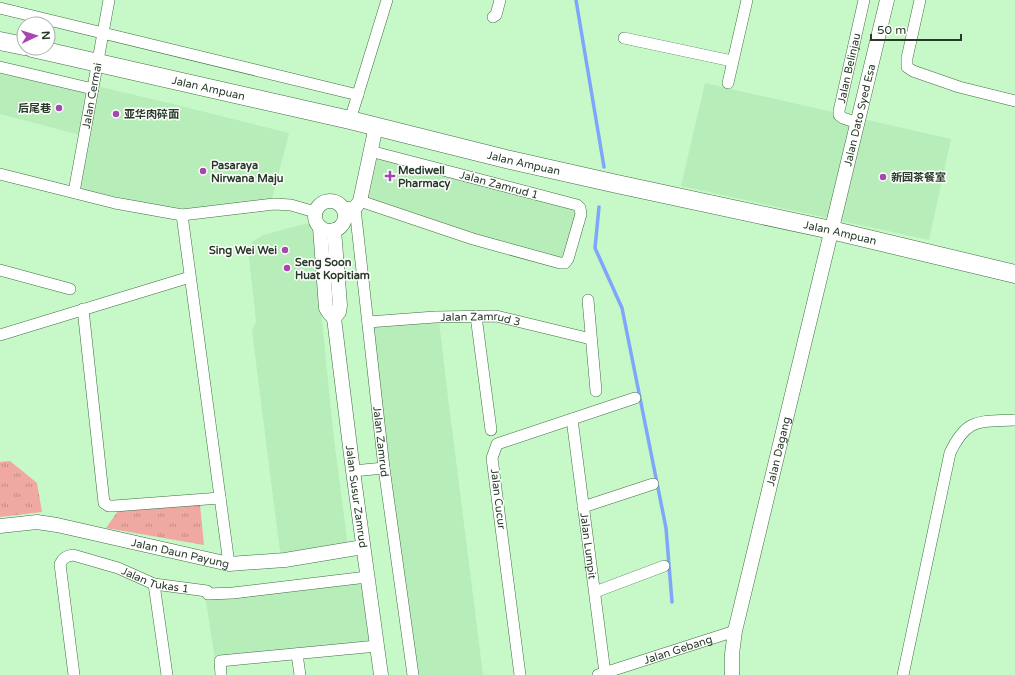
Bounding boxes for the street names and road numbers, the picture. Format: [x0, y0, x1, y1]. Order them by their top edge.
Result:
street label: Jalan Belinjau [835, 32, 863, 104]
street label: Jalan Cermai [79, 62, 104, 130]
street label: Jalan Dato Syed Esa [841, 63, 878, 167]
street label: Jalan Ampuan [171, 73, 246, 103]
street label: Jalan Ampuan [486, 148, 562, 178]
street label: Jalan Zamrud 1 [458, 168, 540, 202]
street label: Jalan Ampuan [802, 218, 878, 247]
street label: Jalan Zamrud 3 [440, 309, 522, 328]
street label: Jalan Zamrud [371, 406, 392, 478]
street label: Jalan Dagang [764, 415, 793, 487]
street label: Jalan Susur Zamrud [343, 444, 370, 549]
street label: Jalan Cucur [488, 468, 508, 531]
street label: Jalan Lumpit [578, 512, 599, 580]
street label: Jalan Daun Payung [130, 536, 231, 570]
street label: Jalan Tukas 1 [120, 564, 190, 595]
street label: Jalan Gebang [642, 632, 714, 666]

